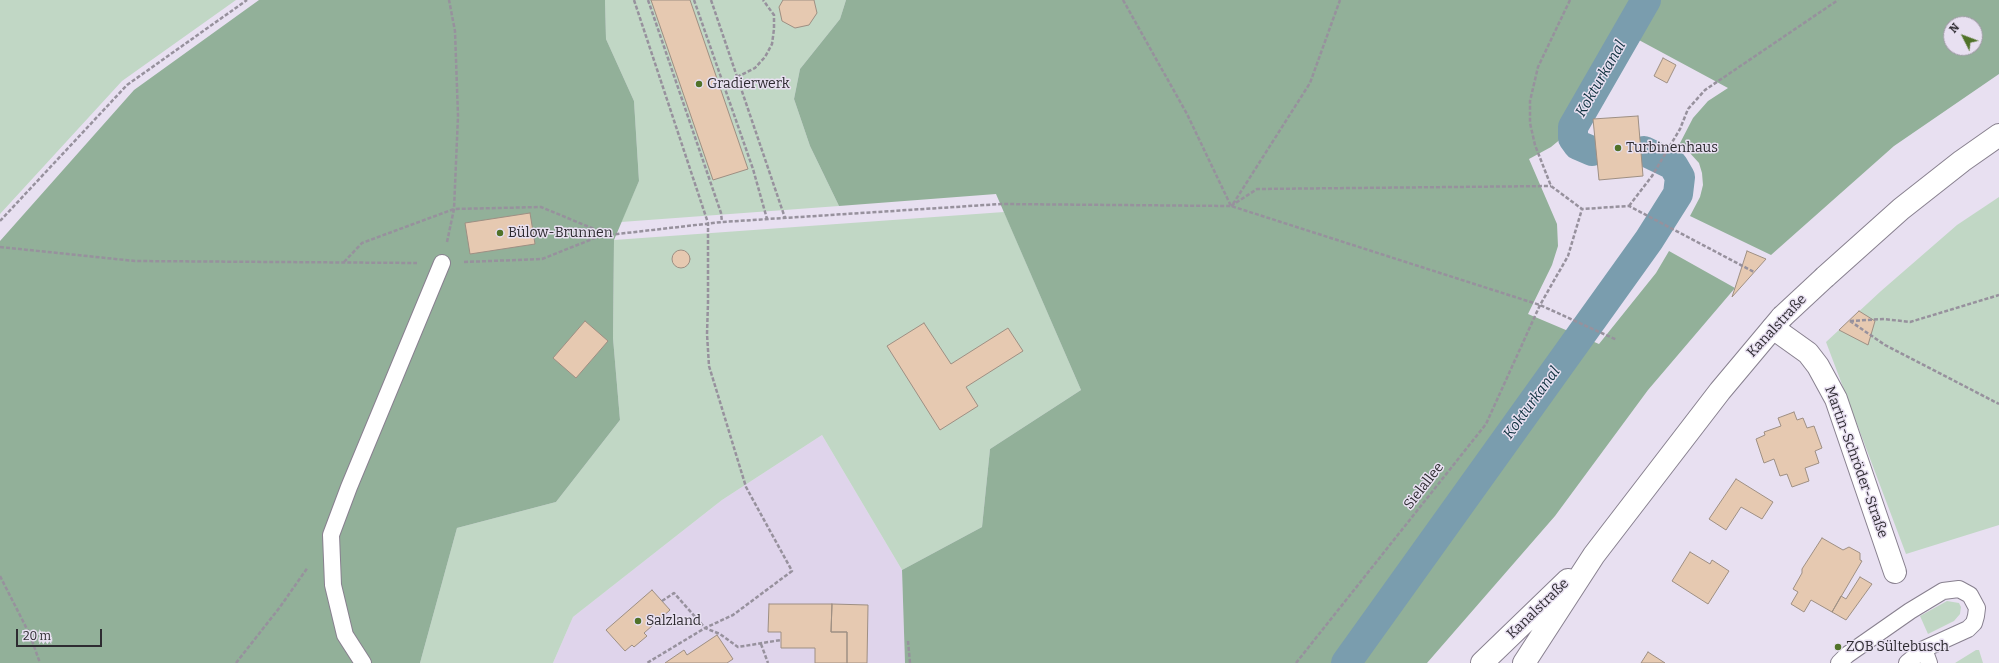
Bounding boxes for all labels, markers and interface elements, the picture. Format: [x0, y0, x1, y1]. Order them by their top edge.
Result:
north arrow [1943, 16, 1983, 56]
text: N [1947, 21, 1962, 36]
water label: Kokturkanal [1572, 38, 1630, 120]
place label: Gradierwerk [707, 76, 790, 92]
marker: Gradierwerk [694, 79, 704, 89]
place label: Turbinenhaus [1626, 140, 1718, 156]
marker: Turbinenhaus [1613, 143, 1623, 153]
place label: Bülow-Brunnen [508, 225, 613, 241]
marker: Bülow-Brunnen [495, 228, 505, 238]
street label: Kanalstraße [1744, 291, 1810, 361]
water label: Kokturkanal [1500, 363, 1564, 443]
street label: Martin-Schröder-Straße [1821, 384, 1891, 540]
street label: Sielallee [1401, 459, 1447, 513]
street label: Kanalstraße [1504, 575, 1572, 643]
place label: Salzland [646, 613, 701, 629]
marker: Salzland [633, 616, 643, 626]
scale bar [18, 621, 104, 647]
text: 20 m [23, 629, 51, 643]
place label: ZOB Sültebusch [1846, 639, 1949, 655]
marker: ZOB Sültebusch [1833, 642, 1843, 652]

